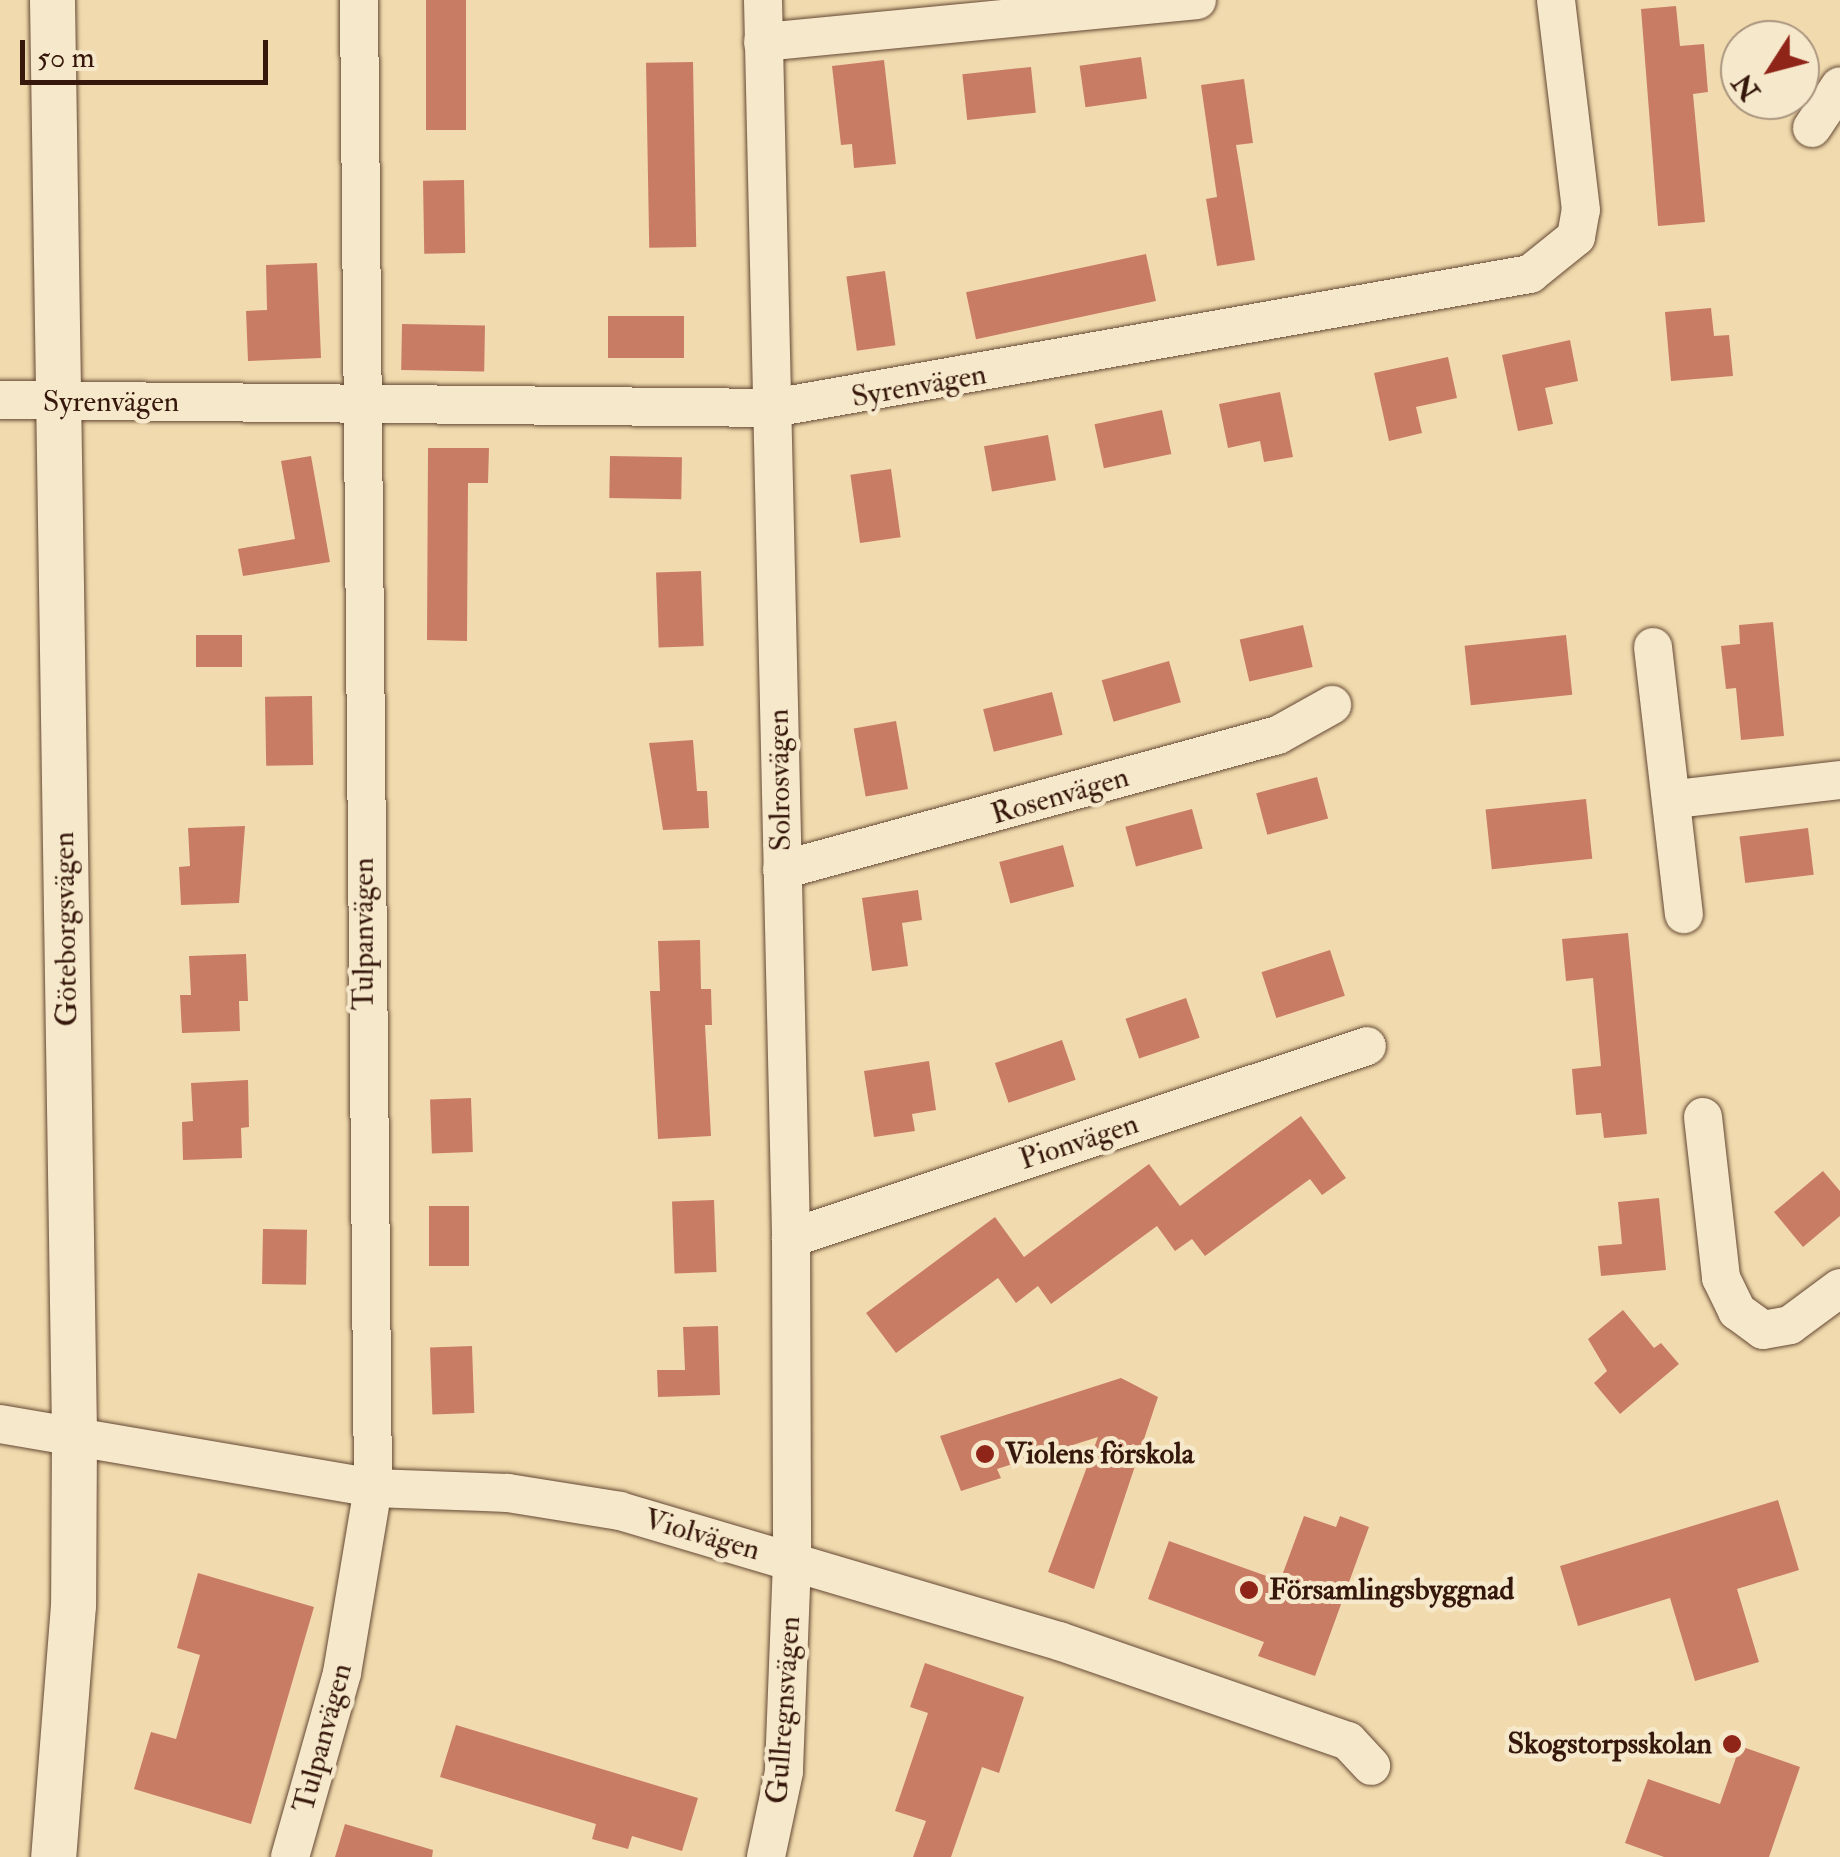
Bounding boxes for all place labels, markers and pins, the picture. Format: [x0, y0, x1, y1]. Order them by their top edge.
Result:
place label: Violens förskola [1005, 1436, 1194, 1472]
marker: Violens förskola [974, 1443, 996, 1465]
place label: Församlingsbyggnad [1269, 1572, 1514, 1608]
marker: Församlingsbyggnad [1238, 1579, 1260, 1601]
place label: Skogstorpsskolan [1507, 1726, 1712, 1762]
marker: Skogstorpsskolan [1721, 1733, 1743, 1755]

